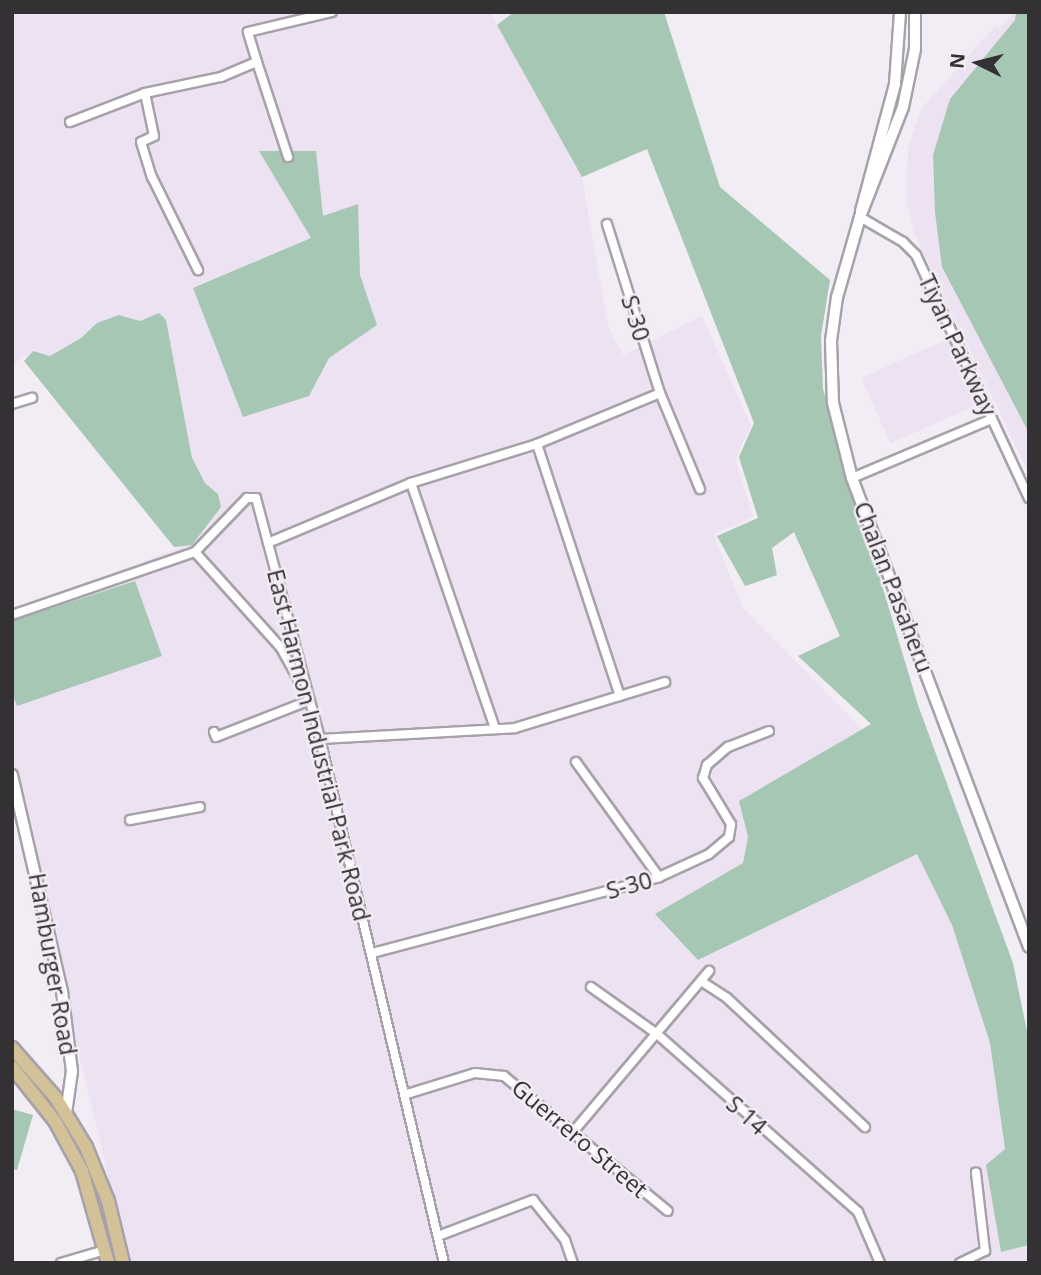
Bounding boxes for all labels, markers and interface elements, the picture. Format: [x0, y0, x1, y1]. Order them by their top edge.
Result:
north arrow [943, 28, 1013, 98]
text: N [943, 52, 971, 70]
street label: Tiyan Parkway [913, 270, 1003, 420]
street label: S-30 [616, 292, 656, 344]
street label: Chalan Pasaheru [849, 498, 939, 676]
street label: East Harmon Industrial Park Road [262, 566, 376, 924]
street label: S-30 [603, 866, 655, 904]
street label: Hamburger Road [23, 871, 83, 1057]
street label: Guerrero Street [506, 1073, 654, 1203]
street label: S 14 [721, 1090, 773, 1140]

